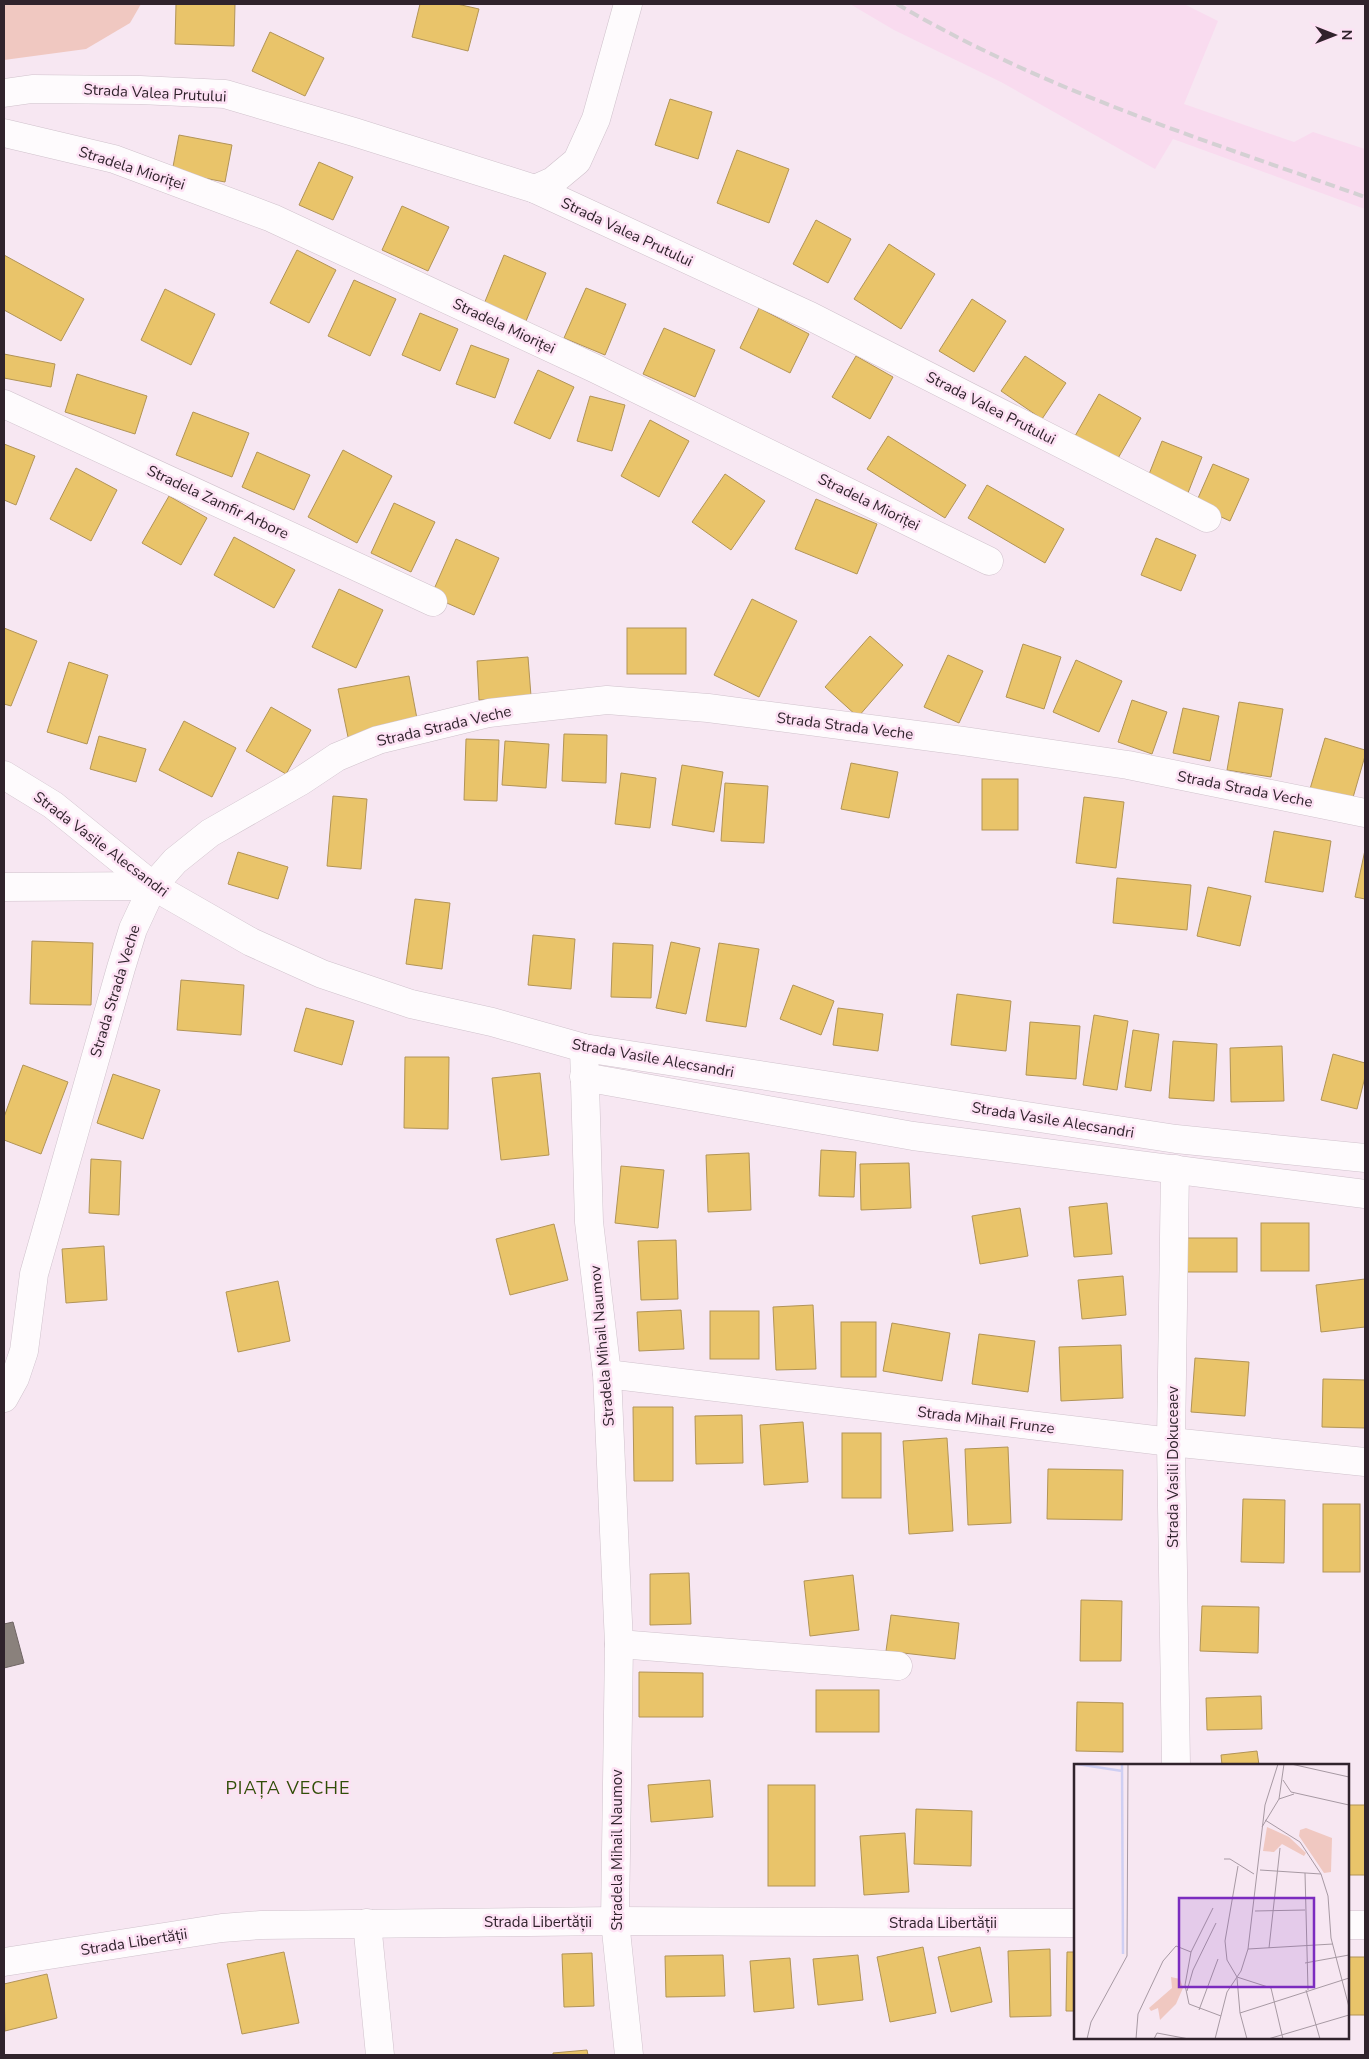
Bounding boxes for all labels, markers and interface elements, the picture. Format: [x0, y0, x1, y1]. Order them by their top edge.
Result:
north arrow [1309, 10, 1359, 60]
text: N [1337, 30, 1356, 40]
street label: Strada Valea Prutului [83, 79, 227, 107]
street label: Stradela Mioriței [76, 141, 188, 195]
street label: Strada Valea Prutului [558, 193, 696, 271]
street label: Stradela Mioriței [450, 294, 558, 358]
street label: Strada Valea Prutului [923, 367, 1059, 449]
street label: Stradela Zamfir Arbore [144, 460, 292, 544]
street label: Stradela Mioriței [815, 469, 923, 535]
street label: Strada Strada Veche [375, 701, 513, 751]
street label: Strada Strada Veche [776, 708, 914, 744]
street label: Strada Strada Veche [1176, 766, 1314, 812]
street label: Strada Vasile Alecsandri [29, 787, 173, 901]
street label: Strada Strada Veche [85, 922, 145, 1060]
street label: Strada Vasile Alecsandri [570, 1034, 736, 1082]
street label: Strada Vasile Alecsandri [970, 1097, 1136, 1143]
street label: Stradela Mihail Naumov [585, 1264, 619, 1427]
street label: Strada Vasili Dokuceaev [1163, 1386, 1183, 1548]
street label: Strada Mihail Frunze [916, 1402, 1056, 1438]
inset map [1074, 1764, 1349, 2039]
street label: Stradela Mihail Naumov [607, 1769, 627, 1931]
district label: PIAȚA VECHE [225, 1776, 351, 1800]
street label: Strada Libertății [484, 1912, 592, 1932]
street label: Strada Libertății [889, 1913, 997, 1933]
street label: Strada Libertății [79, 1924, 189, 1960]

